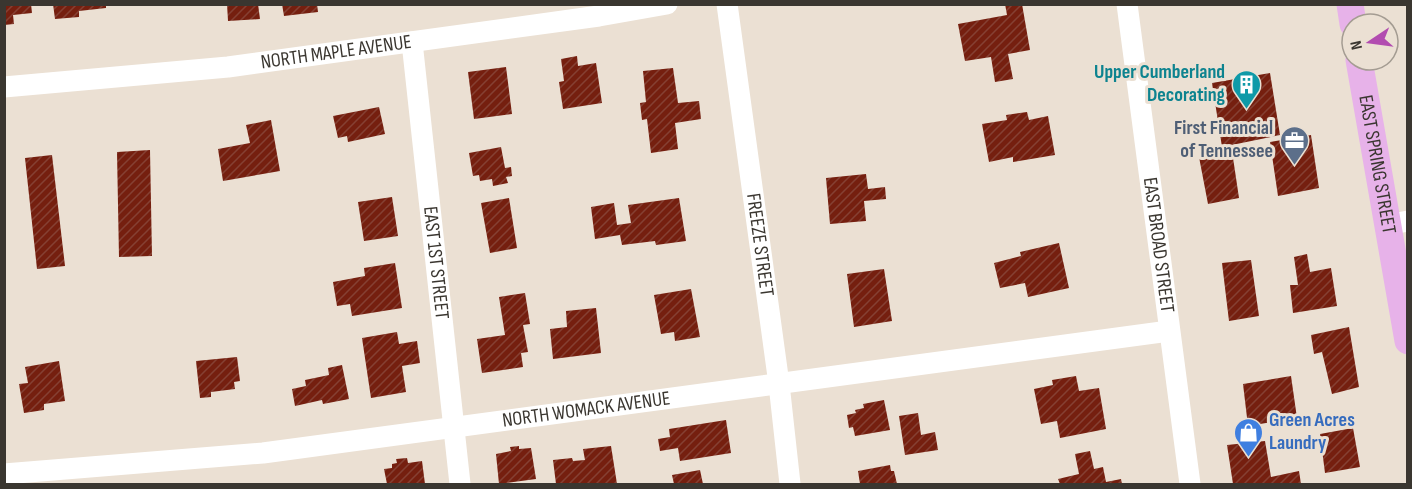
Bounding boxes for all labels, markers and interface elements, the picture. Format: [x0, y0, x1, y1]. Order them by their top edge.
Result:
north arrow [1340, 12, 1400, 72]
street label: NORTH MAPLE AVENUE [259, 30, 413, 74]
text: N [1347, 39, 1367, 51]
place label: Upper Cumberland Decorating [1094, 60, 1226, 107]
building icon: Upper Cumberland Decorating [1230, 68, 1262, 110]
street label: EAST SPRING STREET [1353, 93, 1401, 236]
place label: First Financial of Tennessee [1174, 116, 1273, 163]
office icon: First Financial of Tennessee [1278, 124, 1310, 166]
street label: EAST BROAD STREET [1138, 176, 1179, 314]
street label: FREEZE STREET [741, 192, 779, 298]
street label: EAST 1ST STREET [418, 205, 454, 320]
street label: NORTH WOMACK AVENUE [501, 386, 672, 433]
place label: Green Acres Laundry [1269, 408, 1355, 455]
shop icon: Green Acres Laundry [1232, 416, 1264, 458]

